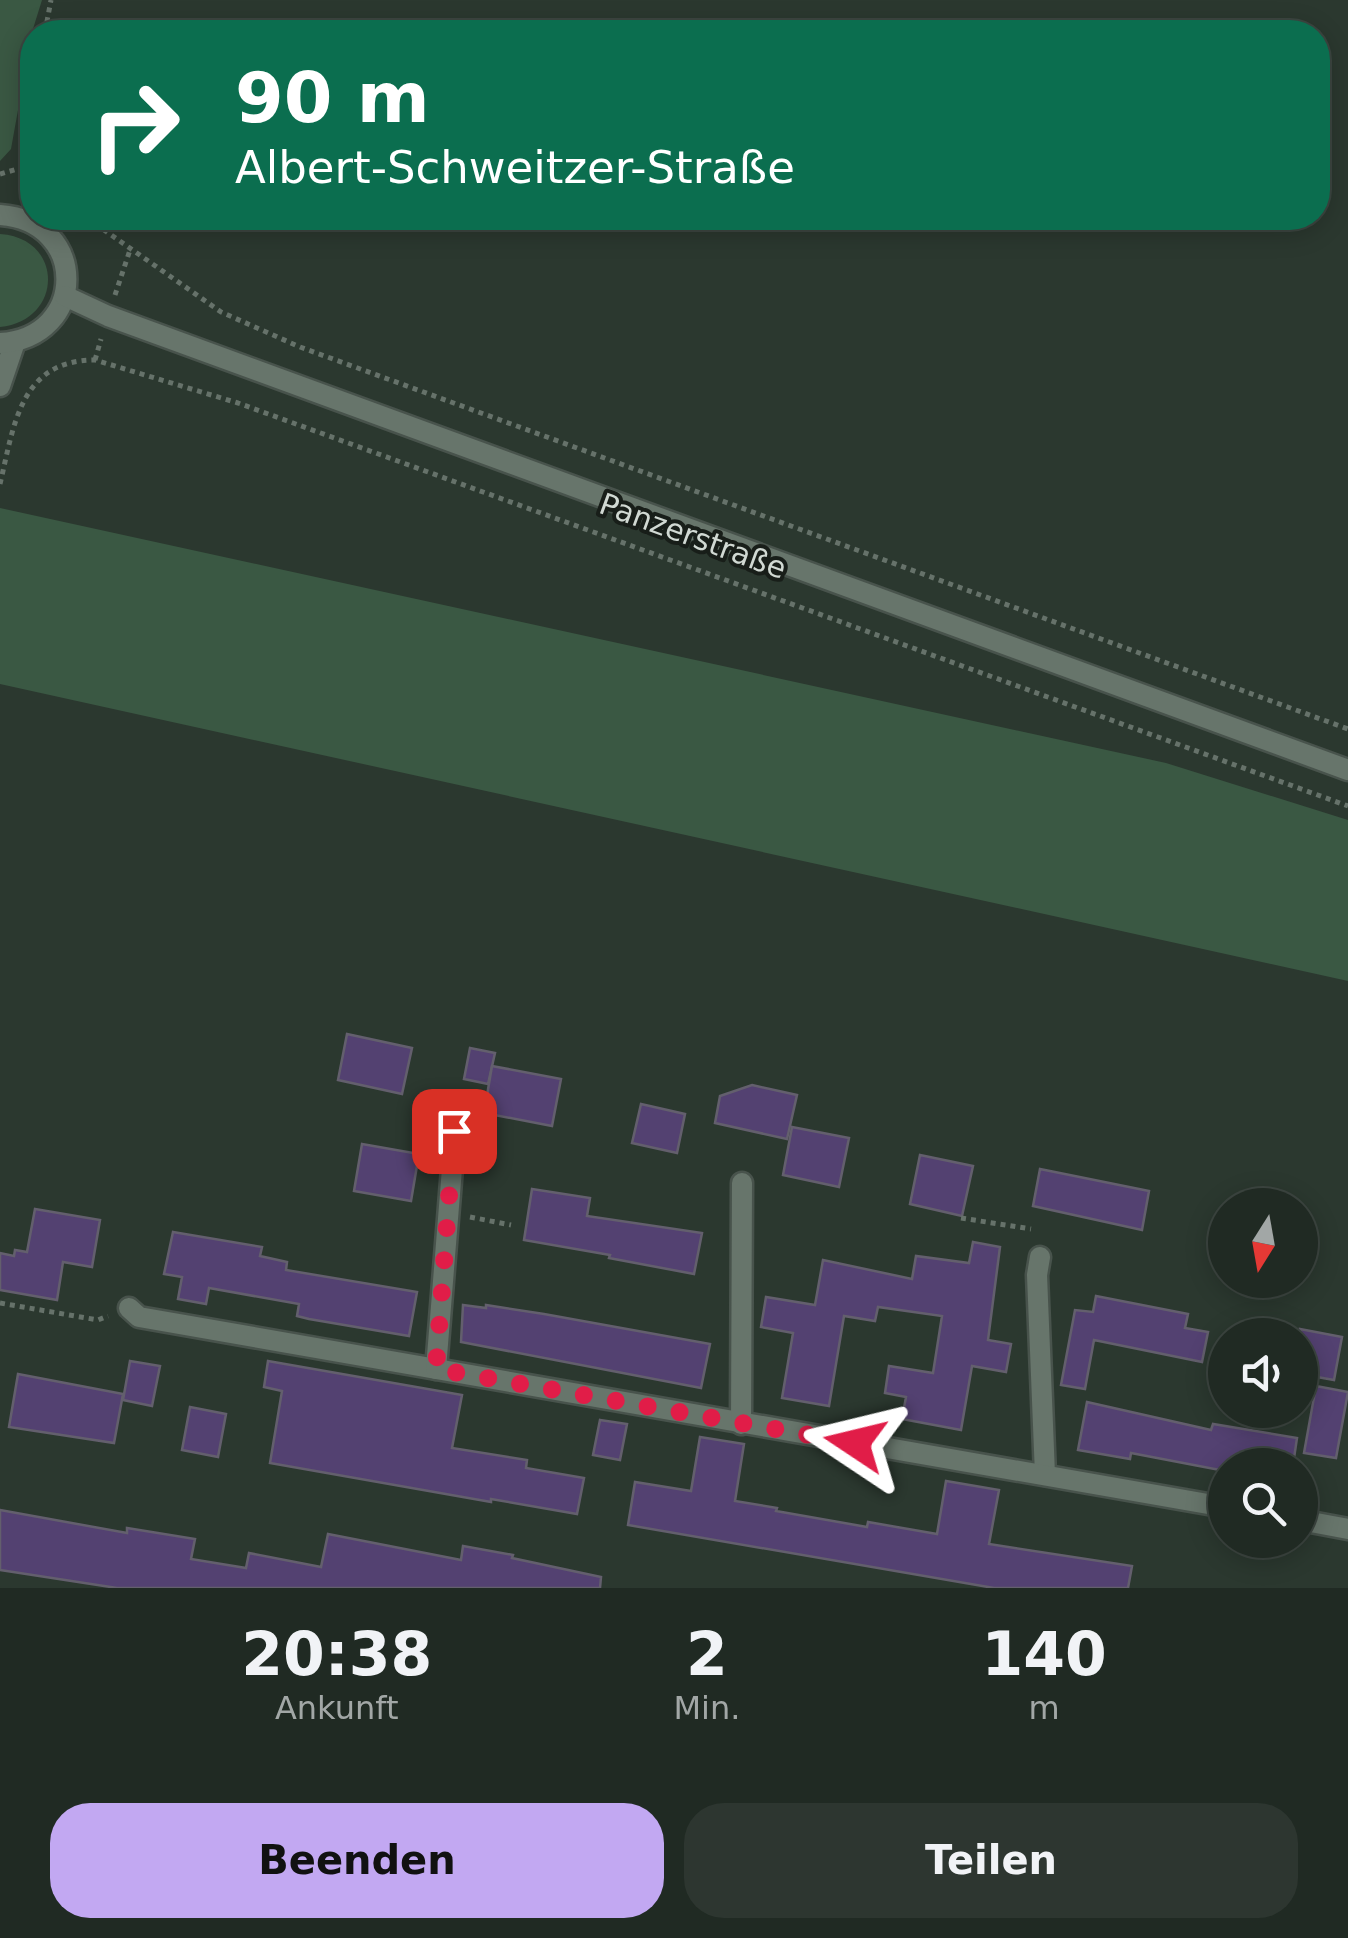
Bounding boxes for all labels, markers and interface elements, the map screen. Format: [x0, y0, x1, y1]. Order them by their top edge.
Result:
text: 90 m [235, 57, 430, 139]
icon: right [70, 60, 200, 190]
text: Albert-Schweitzer-Straße [235, 141, 795, 194]
street label: Panzerstraße [595, 486, 791, 586]
pin [412, 1089, 497, 1174]
icon: arrive [427, 1104, 482, 1159]
north arrow [1208, 1188, 1318, 1298]
map controls [1208, 1188, 1318, 1558]
button: sound [1208, 1318, 1318, 1428]
position arrow [803, 1391, 907, 1495]
button: search [1208, 1448, 1318, 1558]
text: 20:38 [241, 1619, 432, 1689]
text: 2 [686, 1619, 728, 1689]
text: 140 [982, 1619, 1107, 1689]
text: Ankunft [275, 1689, 398, 1727]
text: Min. [673, 1689, 740, 1727]
text: m [1029, 1689, 1060, 1727]
button: Beenden [50, 1803, 664, 1918]
button: Teilen [684, 1803, 1298, 1918]

